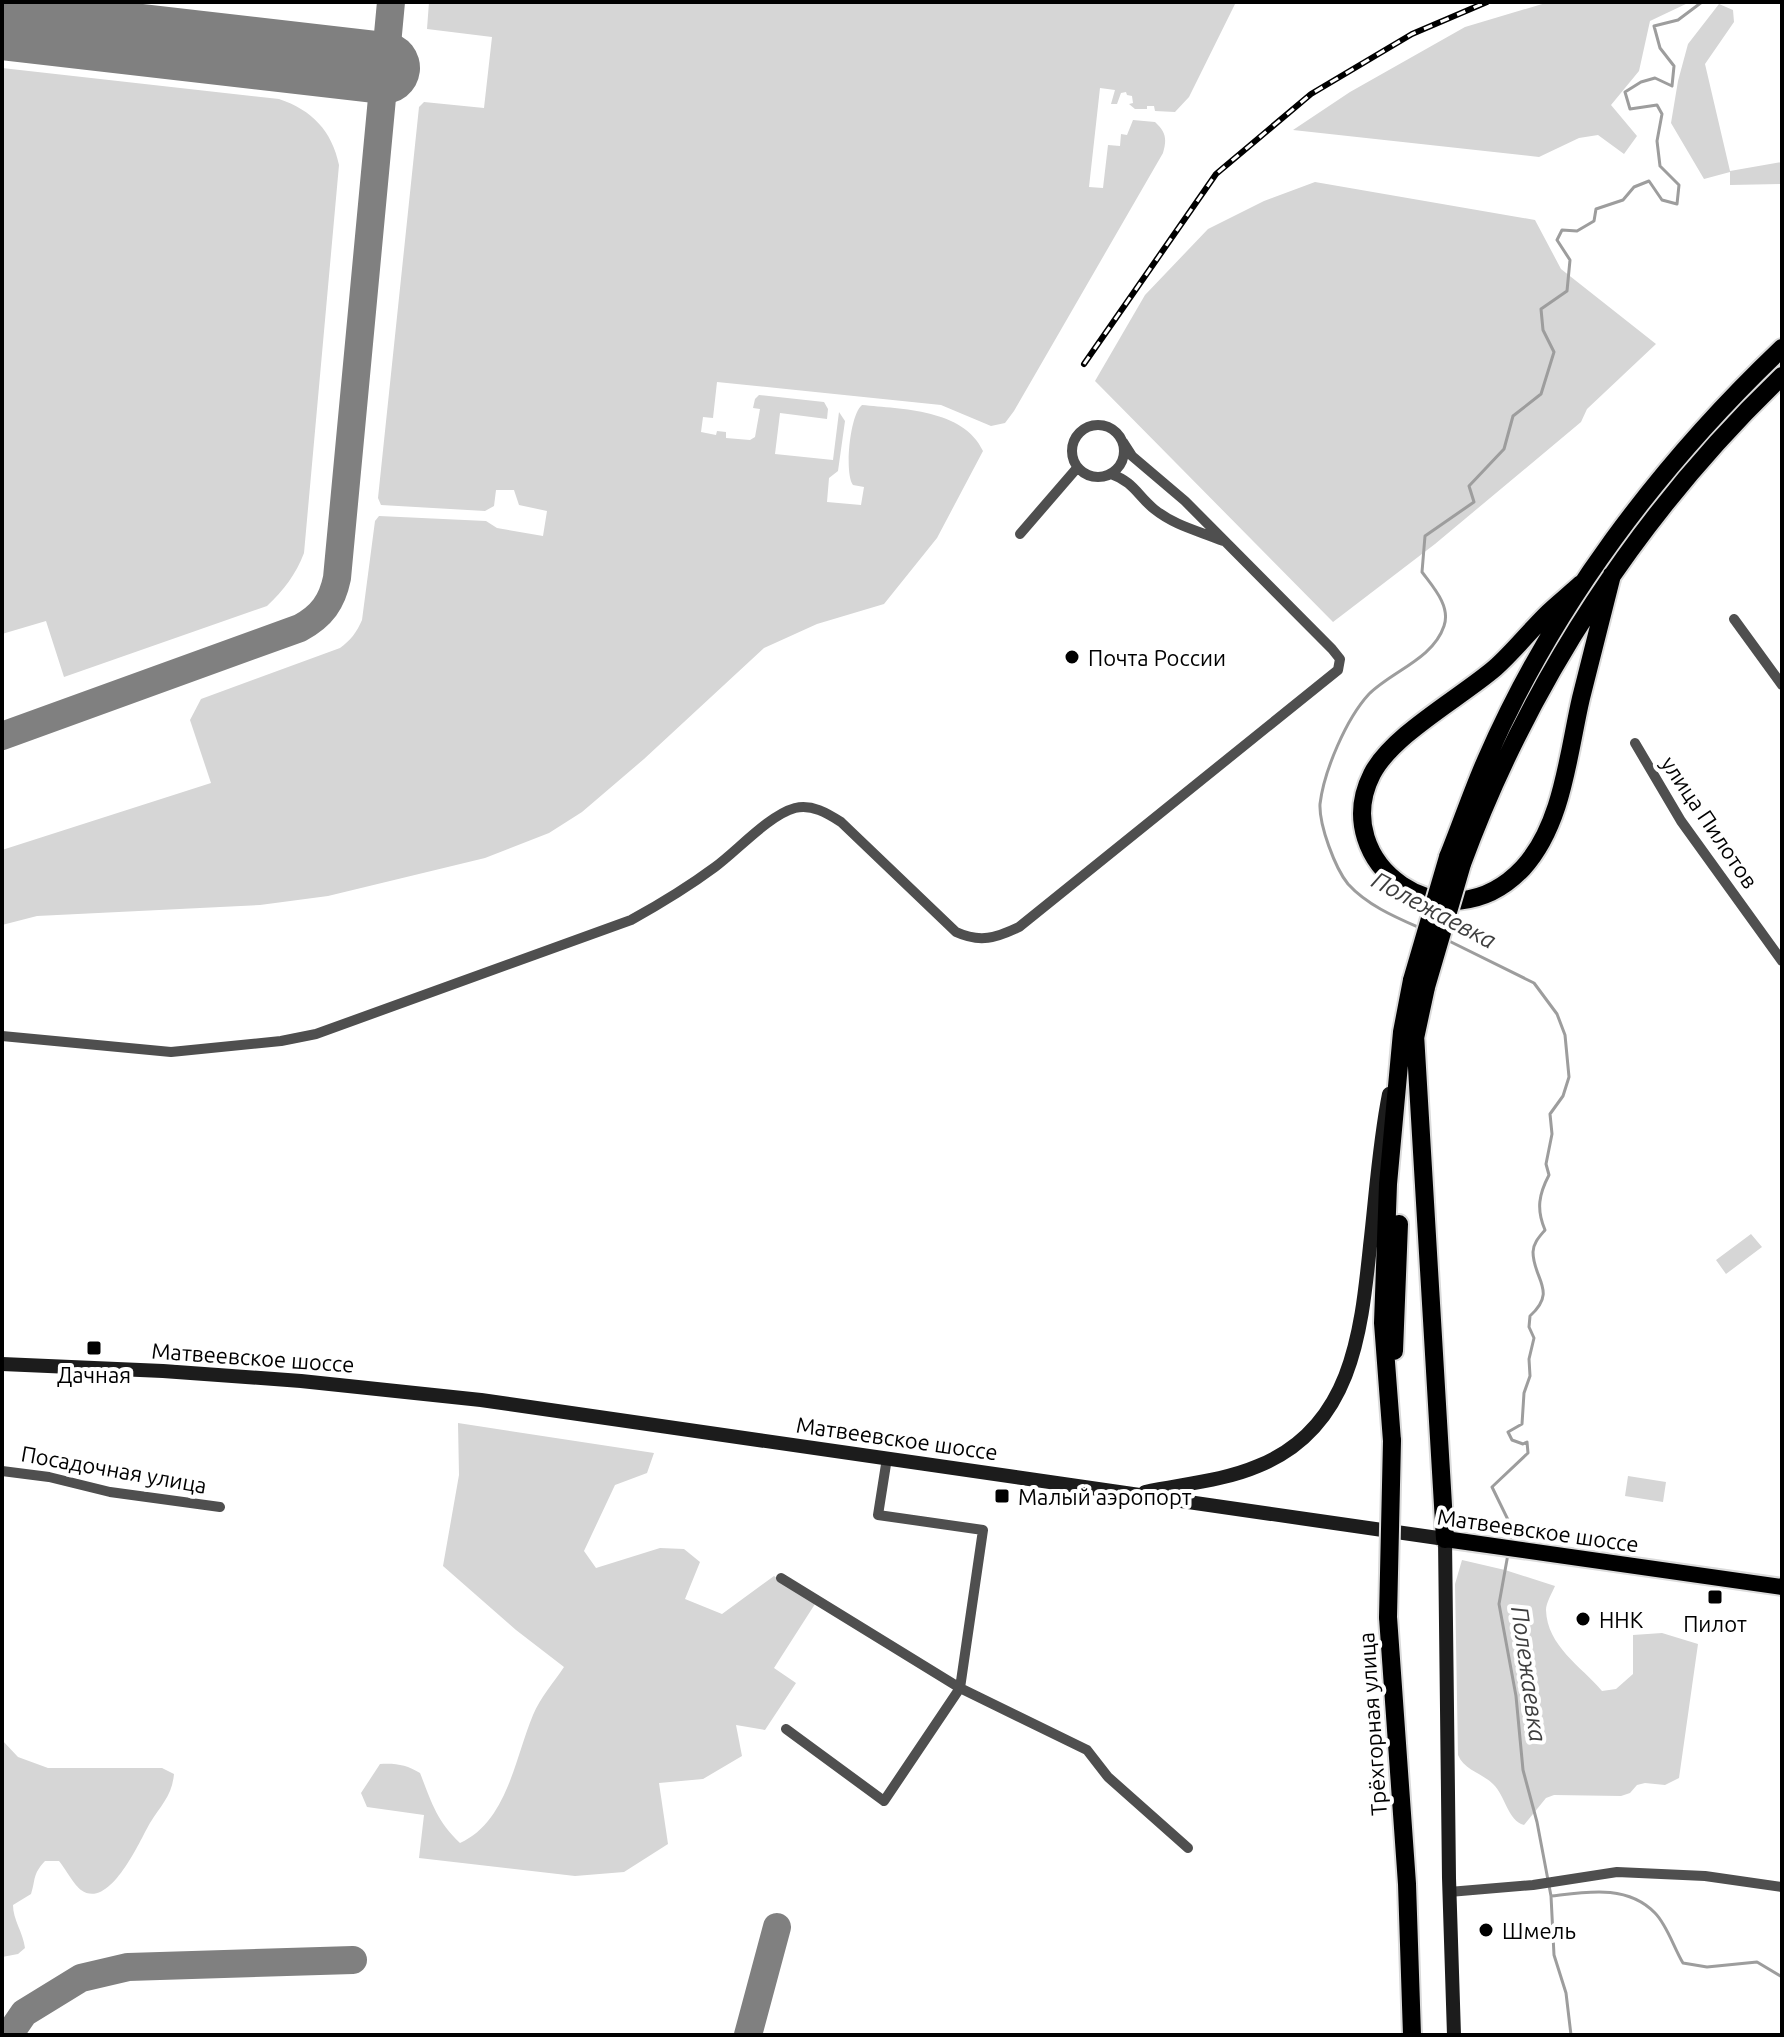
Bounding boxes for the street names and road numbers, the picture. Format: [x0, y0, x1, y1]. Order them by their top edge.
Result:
street label: улица Пилотов [1657, 751, 1763, 893]
street label: Матвеевское шоссе [151, 1337, 355, 1377]
street label: Матвеевское шоссе [795, 1411, 999, 1465]
street label: Посадочная улица [19, 1440, 209, 1498]
street label: Матвеевское шоссе [1436, 1503, 1640, 1557]
street label: Трёхгорная улица [1353, 1632, 1391, 1816]

